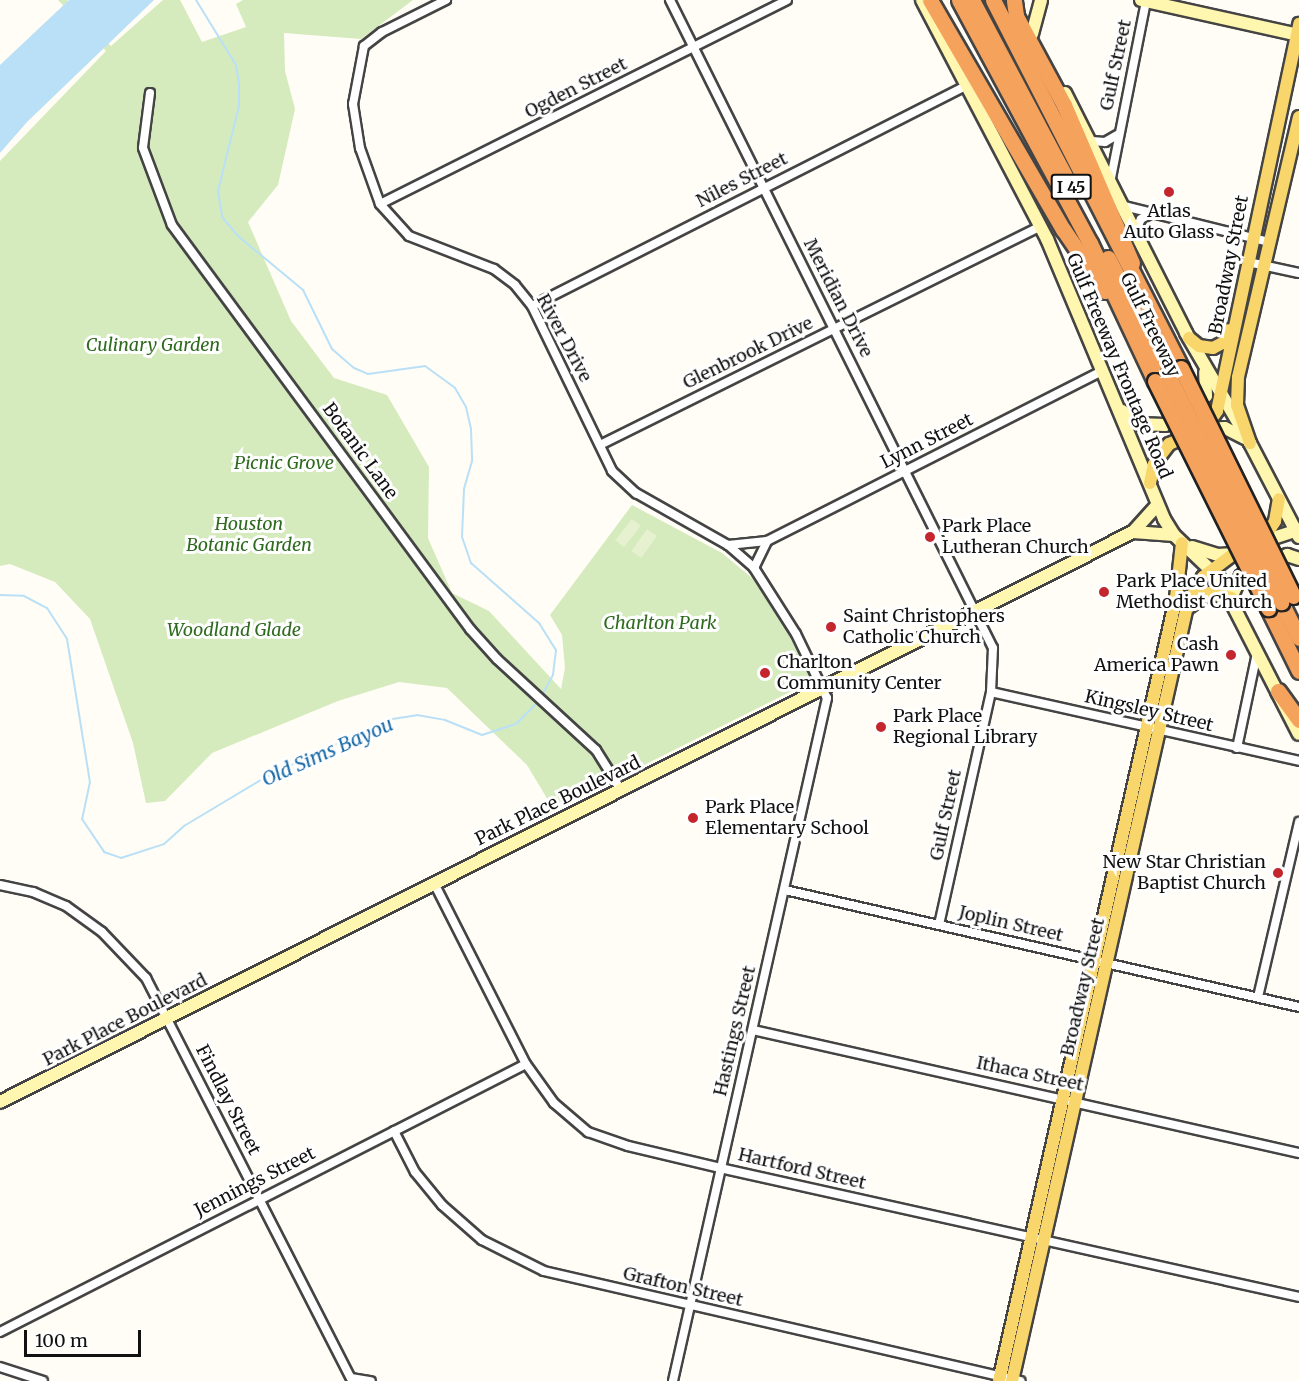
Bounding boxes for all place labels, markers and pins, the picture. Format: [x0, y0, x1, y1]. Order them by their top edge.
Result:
marker: Atlas Auto Glass [1162, 185, 1176, 199]
place label: Atlas Auto Glass [1124, 201, 1214, 244]
place label: Park Place Lutheran Church [942, 516, 1089, 558]
marker: Park Place Lutheran Church [923, 530, 937, 544]
place label: Park Place United Methodist Church [1116, 571, 1272, 614]
marker: Park Place United Methodist Church [1097, 585, 1111, 599]
place label: Saint Christophers Catholic Church [843, 606, 1005, 648]
marker: Saint Christophers Catholic Church [824, 620, 838, 634]
place label: Cash America Pawn [1094, 634, 1219, 676]
marker: Cash America Pawn [1224, 648, 1238, 662]
place label: Charlton Community Center [777, 652, 942, 694]
marker: Charlton Community Center [758, 666, 772, 680]
place label: Park Place Regional Library [893, 706, 1037, 748]
marker: Park Place Regional Library [874, 720, 888, 734]
place label: Park Place Elementary School [705, 797, 869, 840]
marker: Park Place Elementary School [686, 811, 700, 825]
place label: New Star Christian Baptist Church [1103, 852, 1266, 894]
marker: New Star Christian Baptist Church [1271, 866, 1285, 880]

